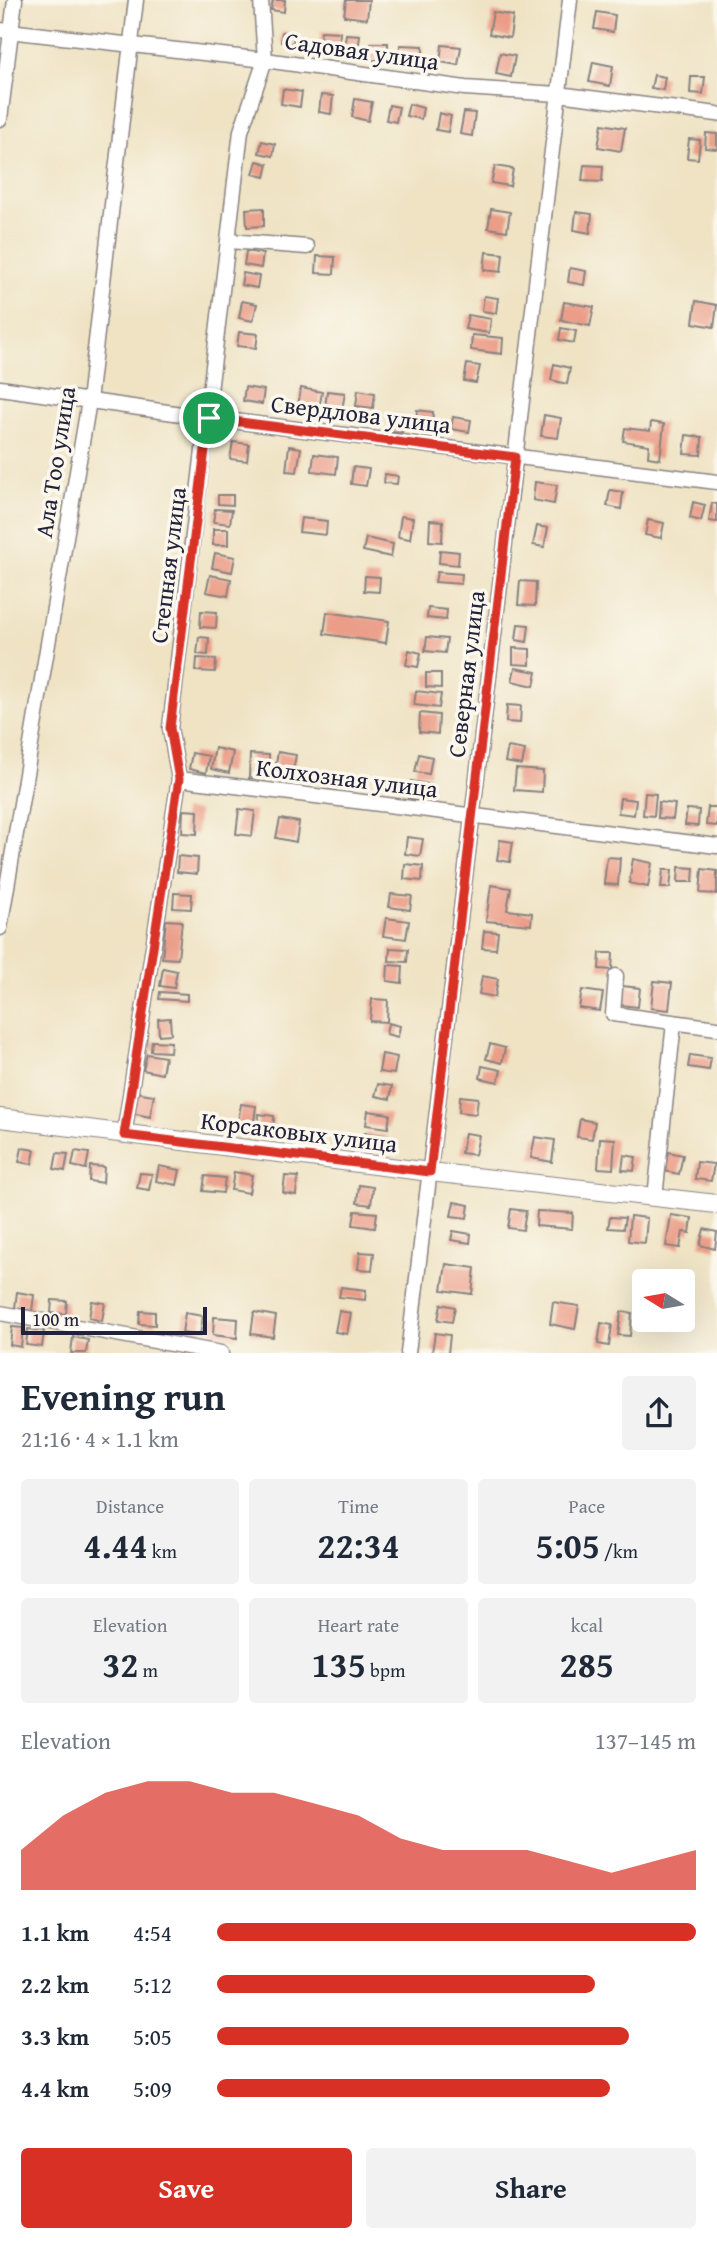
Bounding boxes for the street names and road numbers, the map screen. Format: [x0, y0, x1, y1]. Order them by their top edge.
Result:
street label: Садовая улица [283, 23, 442, 79]
street label: Ала Тоо улица [26, 383, 84, 540]
street label: Свердлова улица [269, 386, 453, 442]
street label: Степная улица [141, 484, 195, 645]
street label: Северная улица [438, 588, 494, 759]
street label: Колхозная улица [254, 750, 440, 807]
street label: Корсаковых улица [199, 1103, 400, 1161]

